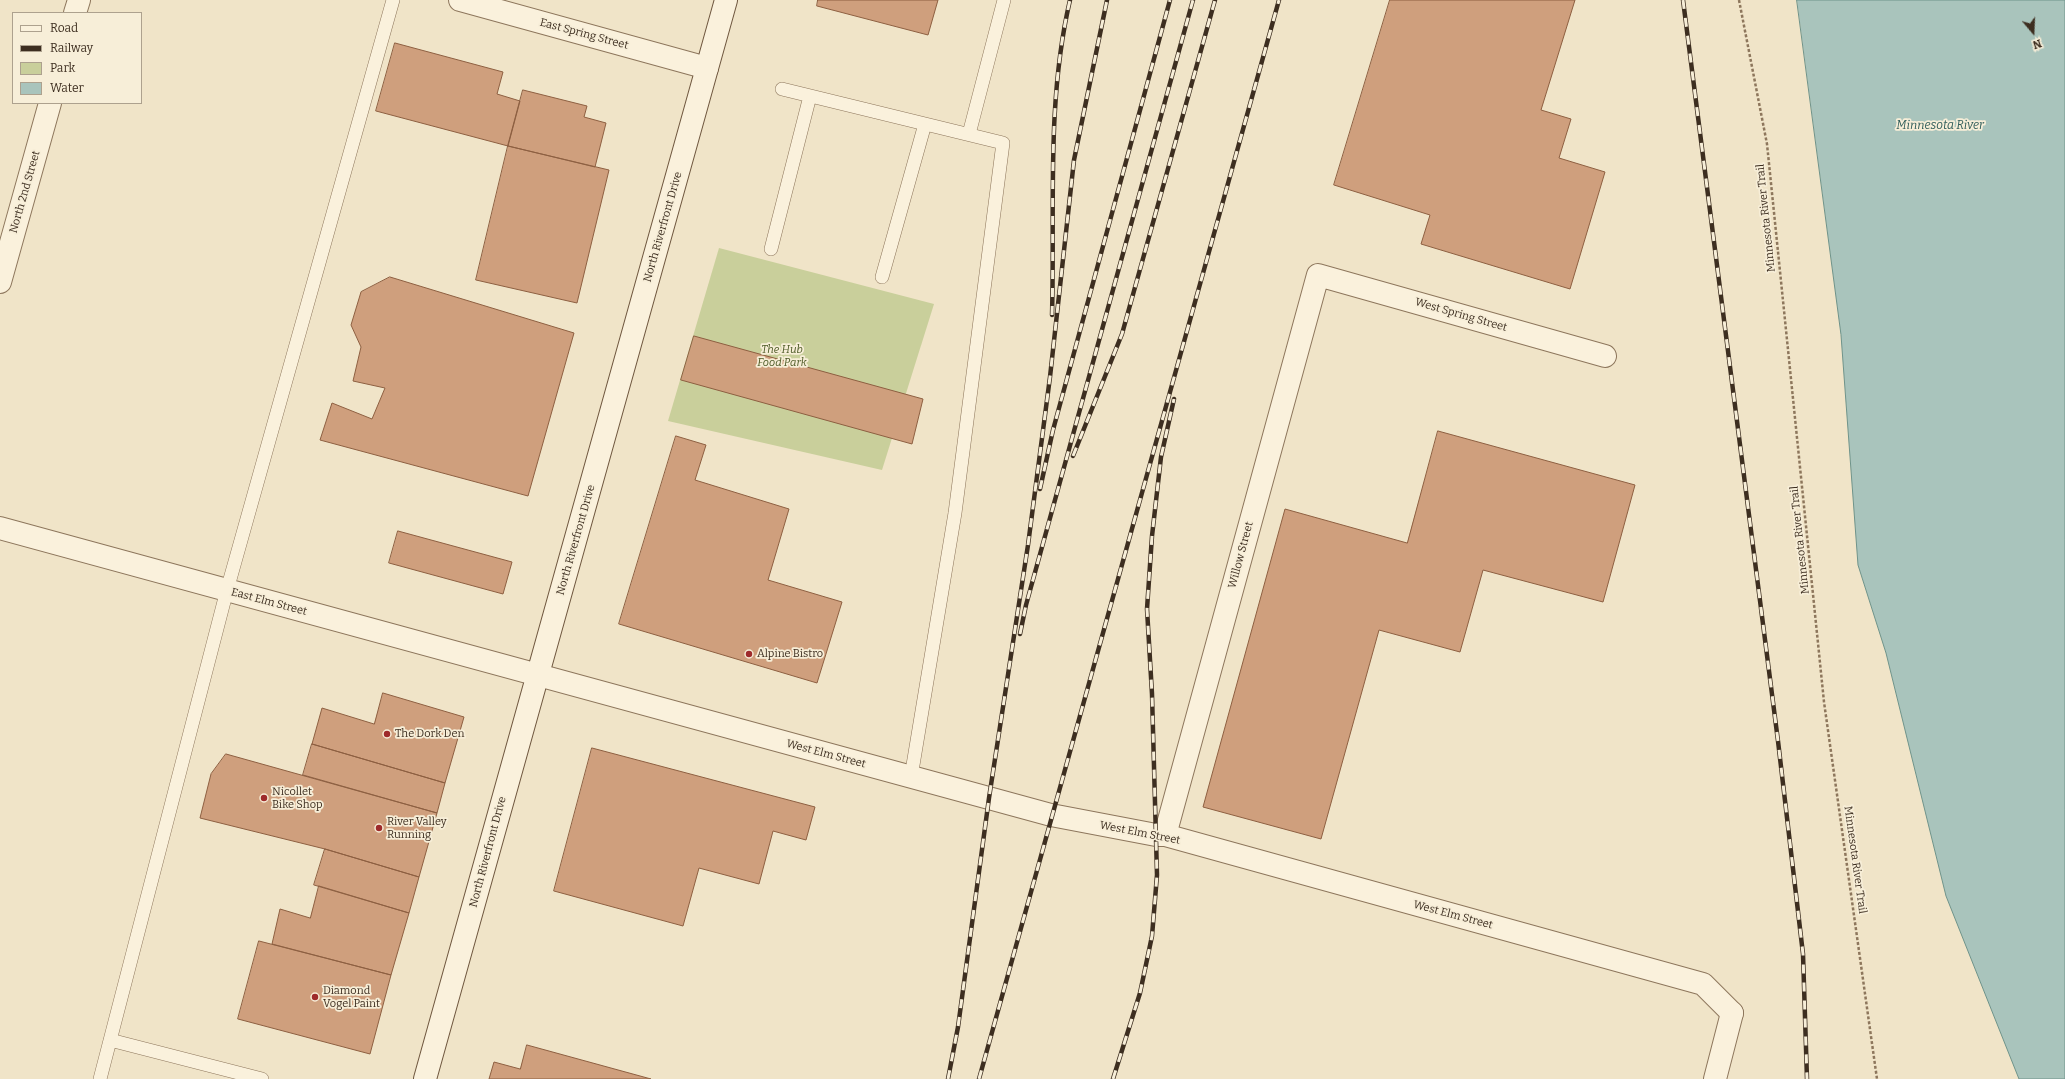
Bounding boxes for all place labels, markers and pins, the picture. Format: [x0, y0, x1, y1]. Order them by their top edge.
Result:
place label: Alpine Bistro [757, 647, 823, 661]
marker: Alpine Bistro [744, 649, 754, 659]
place label: The Dork Den [395, 727, 464, 741]
marker: The Dork Den [382, 729, 392, 739]
place label: Nicollet Bike Shop [272, 785, 323, 811]
marker: Nicollet Bike Shop [259, 793, 269, 803]
place label: River Valley Running [387, 815, 446, 841]
marker: River Valley Running [374, 823, 384, 833]
place label: Diamond Vogel Paint [323, 984, 380, 1010]
marker: Diamond Vogel Paint [310, 992, 320, 1002]

